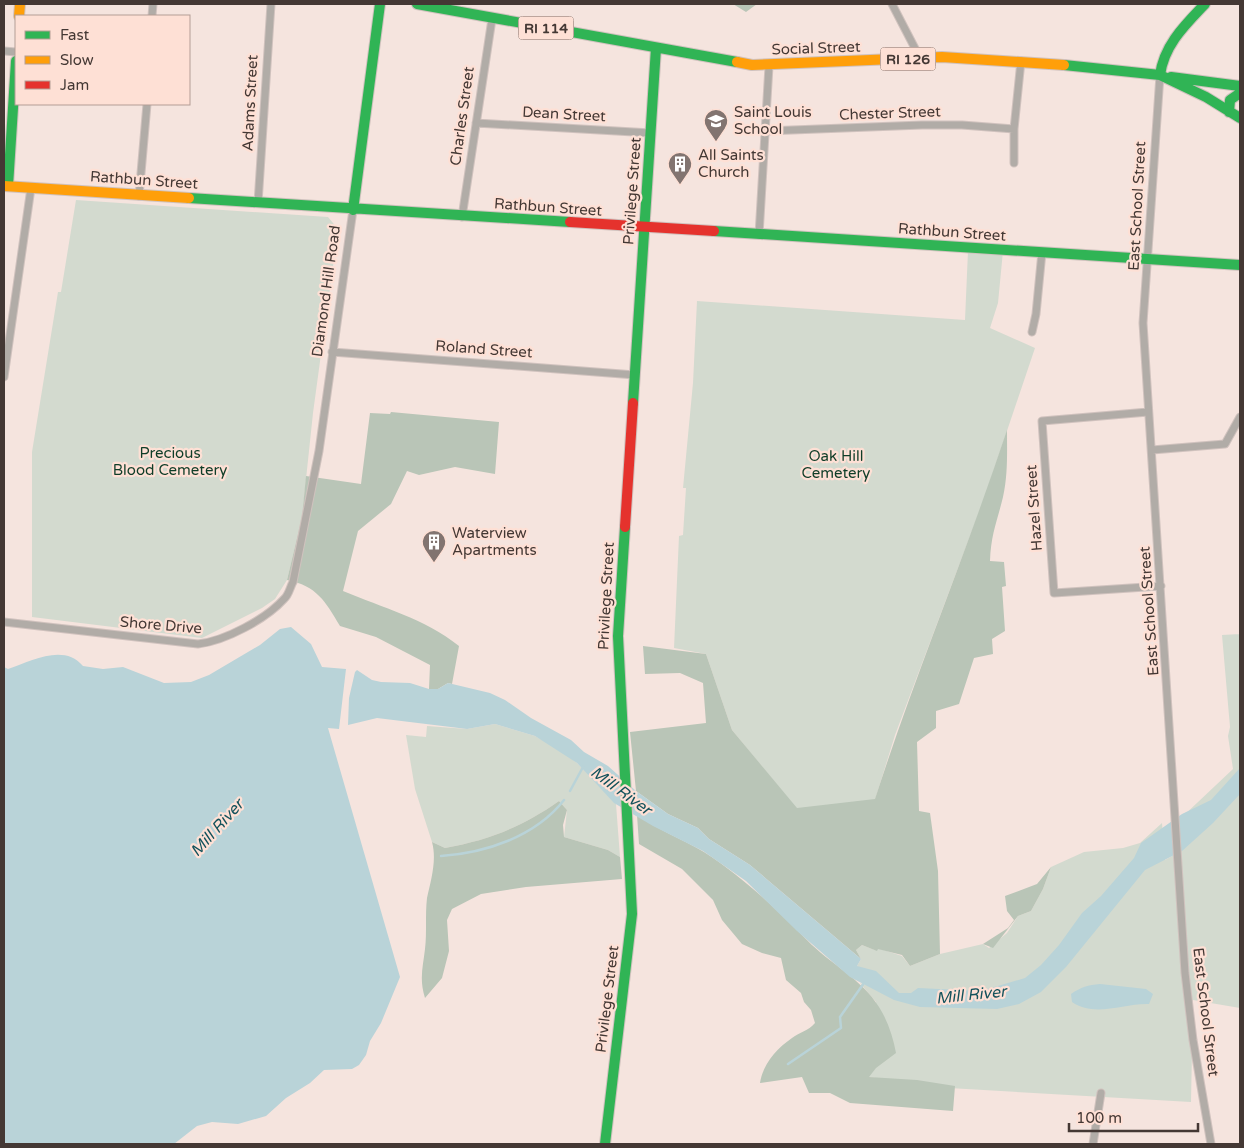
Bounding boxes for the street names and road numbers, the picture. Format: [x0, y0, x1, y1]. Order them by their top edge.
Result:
road number: RI 114 [518, 16, 574, 40]
street label: Social Street [771, 37, 861, 59]
road number: RI 126 [880, 48, 936, 70]
street label: Adams Street [238, 54, 262, 152]
street label: Charles Street [446, 65, 478, 167]
street label: Chester Street [839, 102, 941, 124]
street label: Dean Street [522, 103, 607, 125]
street label: Privilege Street [619, 136, 645, 246]
street label: East School Street [1125, 140, 1149, 271]
street label: Rathbun Street [89, 167, 199, 193]
street label: Rathbun Street [493, 194, 603, 220]
street label: Rathbun Street [897, 219, 1007, 245]
street label: Diamond Hill Road [308, 224, 344, 358]
street label: Roland Street [435, 337, 533, 361]
street label: Hazel Street [1022, 464, 1046, 552]
street label: Privilege Street [594, 541, 618, 650]
street label: East School Street [1135, 545, 1163, 676]
street label: Shore Drive [119, 612, 203, 638]
street label: Privilege Street [591, 944, 623, 1054]
street label: East School Street [1189, 946, 1223, 1078]

